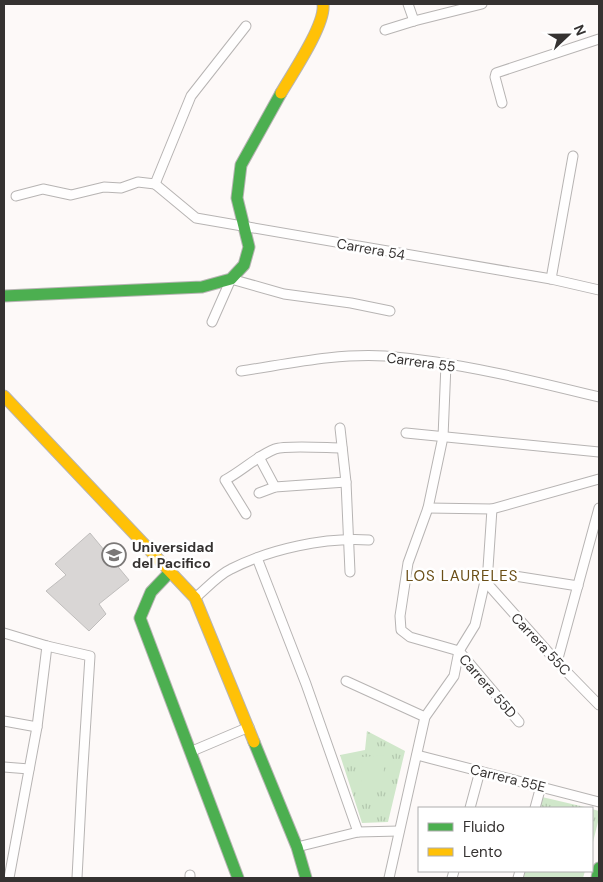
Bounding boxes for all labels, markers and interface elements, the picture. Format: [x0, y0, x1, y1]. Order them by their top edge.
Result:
north arrow [543, 10, 593, 60]
text: N [570, 22, 590, 38]
street label: Carrera 54 [335, 234, 407, 264]
street label: Carrera 55 [385, 348, 457, 376]
place label: Universidad del Pacifico [132, 538, 214, 572]
school or university icon: Universidad del Pacifico [101, 542, 127, 568]
district label: LOS LAURELES [406, 566, 518, 586]
street label: Carrera 55C [507, 609, 575, 679]
street label: Carrera 55D [455, 650, 521, 722]
street label: Carrera 55E [468, 760, 548, 796]
legend [418, 807, 593, 872]
text: Fluido [463, 817, 505, 837]
text: Lento [463, 842, 502, 862]

